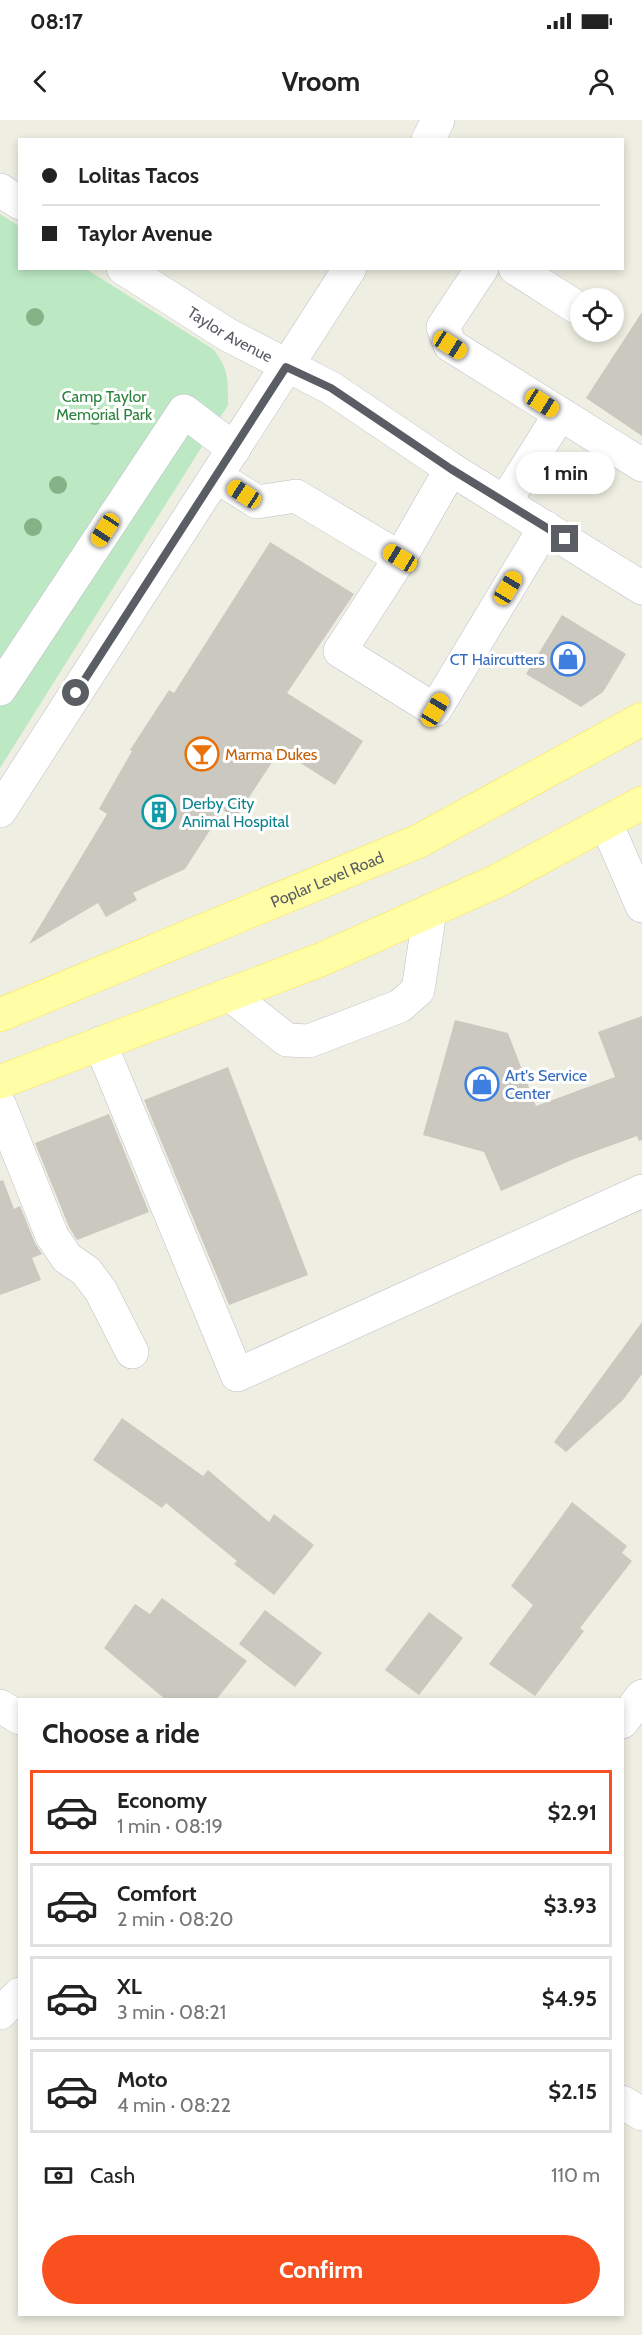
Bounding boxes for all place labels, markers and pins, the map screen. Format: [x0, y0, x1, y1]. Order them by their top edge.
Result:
shop icon: CT Haircutters [550, 641, 586, 677]
place label: CT Haircutters [450, 650, 545, 669]
bar icon: Marma Dukes [184, 736, 220, 772]
place label: Marma Dukes [225, 745, 318, 764]
building icon: Derby City Animal Hospital [141, 794, 177, 830]
place label: Derby City Animal Hospital [182, 794, 289, 831]
shop icon: Art's Service Center [464, 1066, 500, 1102]
place label: Art's Service Center [505, 1066, 587, 1103]

